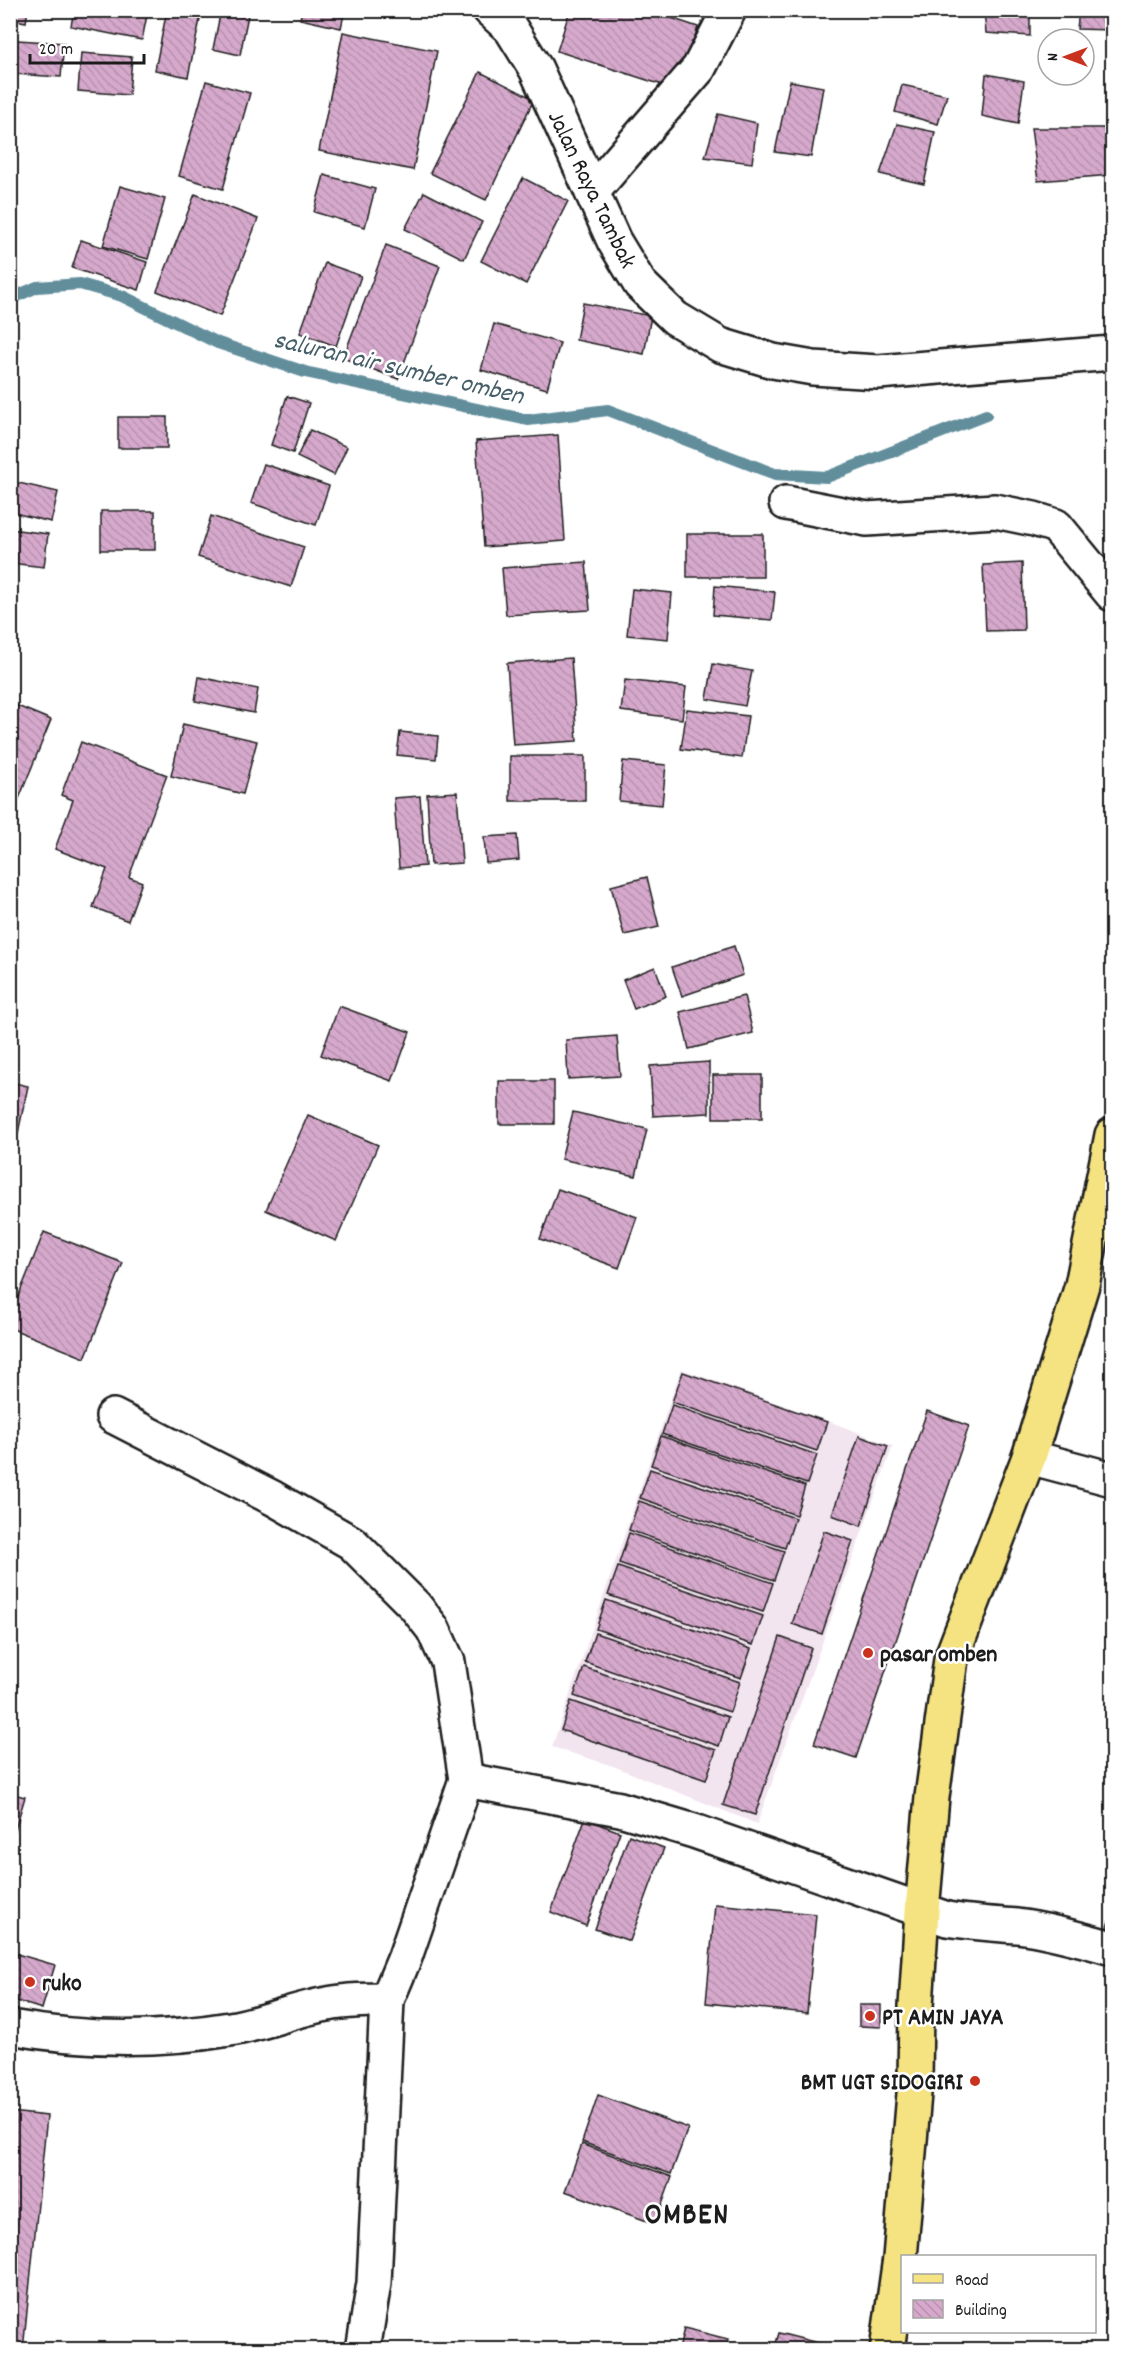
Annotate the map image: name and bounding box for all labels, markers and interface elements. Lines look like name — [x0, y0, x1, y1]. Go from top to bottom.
scale bar — [30, 27, 144, 65]
north arrow — [1036, 27, 1096, 87]
text: 20 m — [39, 38, 73, 63]
text: N — [1042, 53, 1065, 61]
street label: Jalan Raya Tambak — [537, 106, 643, 275]
water label: saluran air sumber omben — [270, 323, 528, 416]
place label: pasar omben — [880, 1639, 997, 1673]
marker: pasar omben — [861, 1646, 875, 1660]
place label: ruko — [42, 1968, 82, 2002]
marker: ruko — [23, 1975, 37, 1989]
place label: PT AMIN JAYA — [882, 2002, 1004, 2036]
marker: PT AMIN JAYA — [863, 2009, 877, 2023]
place label: BMT UGT SIDOGIRI — [801, 2067, 964, 2101]
marker: BMT UGT SIDOGIRI — [968, 2074, 982, 2088]
district label: OMBEN — [645, 2196, 729, 2239]
legend — [901, 2255, 1096, 2333]
text: Road — [955, 2269, 989, 2294]
text: Building — [955, 2299, 1007, 2324]

